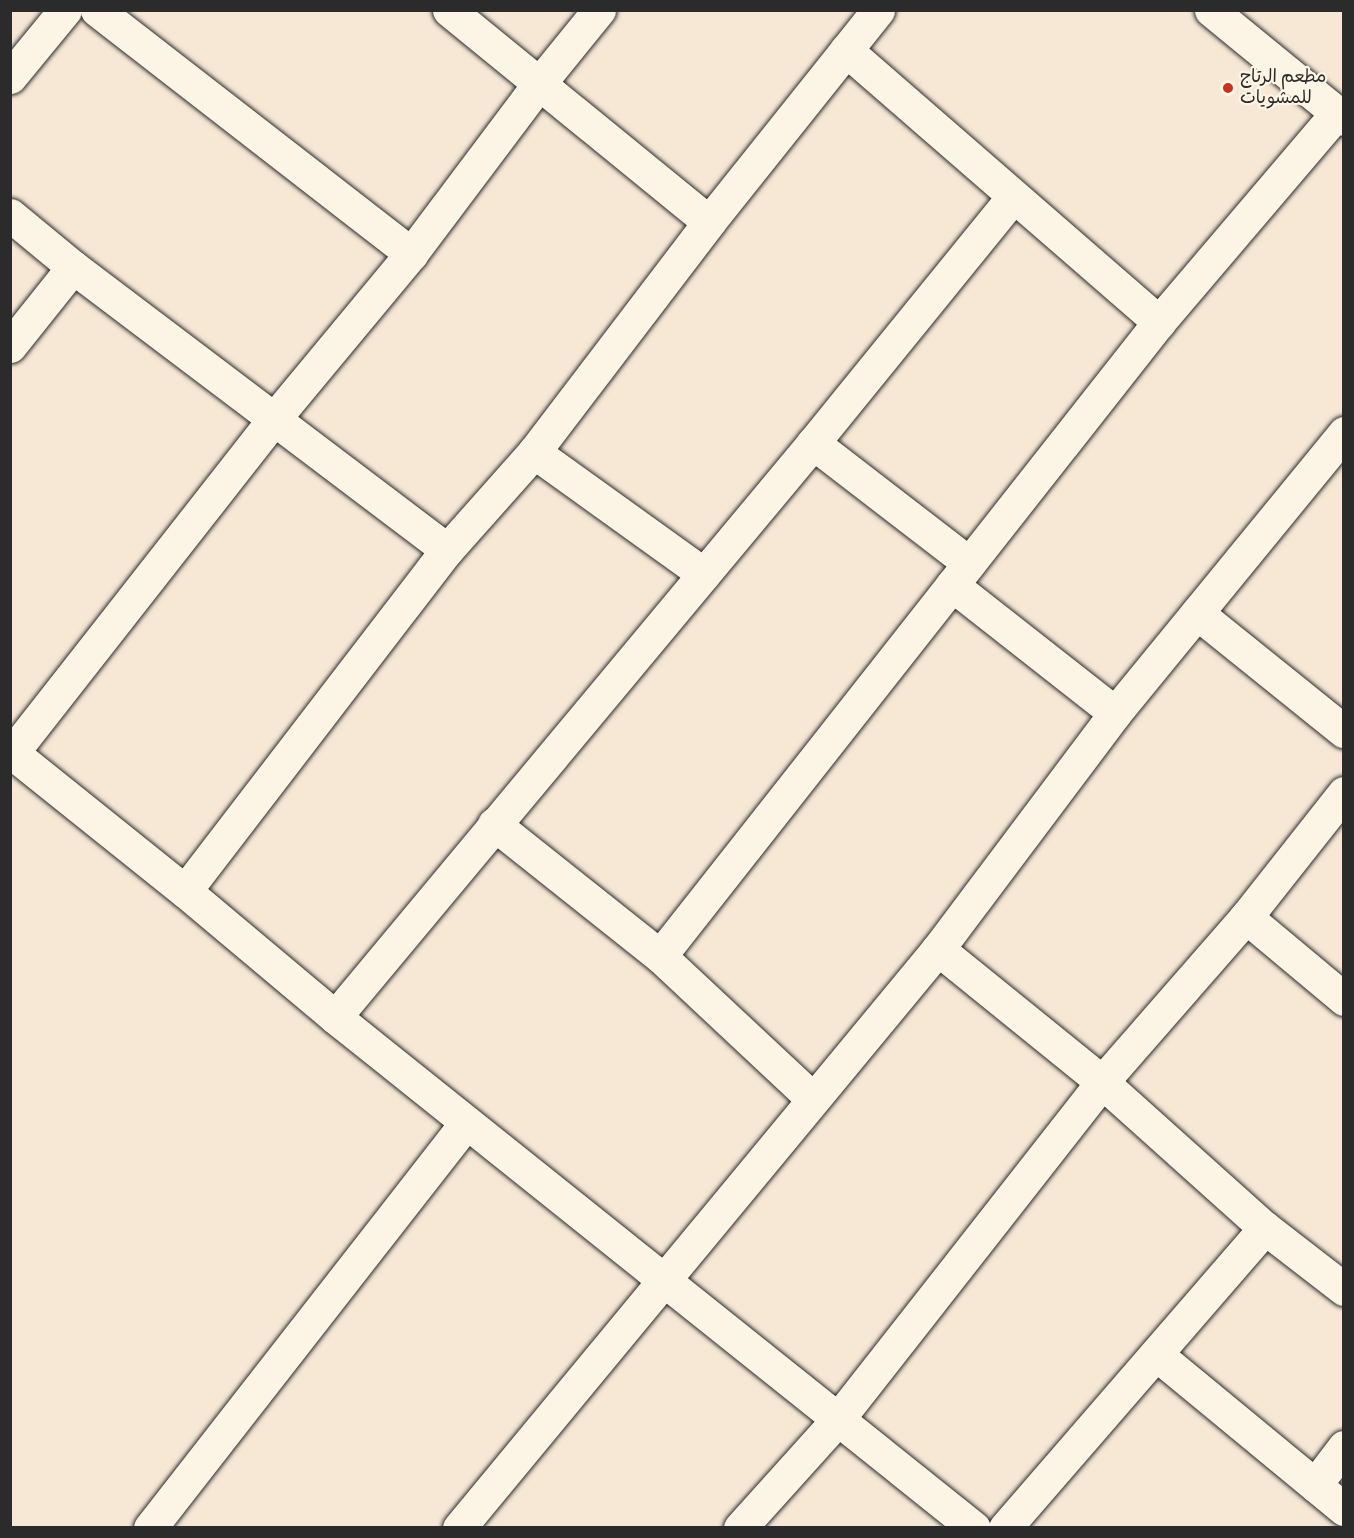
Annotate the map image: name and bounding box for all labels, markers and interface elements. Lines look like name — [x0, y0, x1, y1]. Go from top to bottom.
place label: مطعم الرتاج للمشويات — [1240, 67, 1326, 110]
marker: مطعم الرتاج للمشويات — [1221, 81, 1235, 95]

